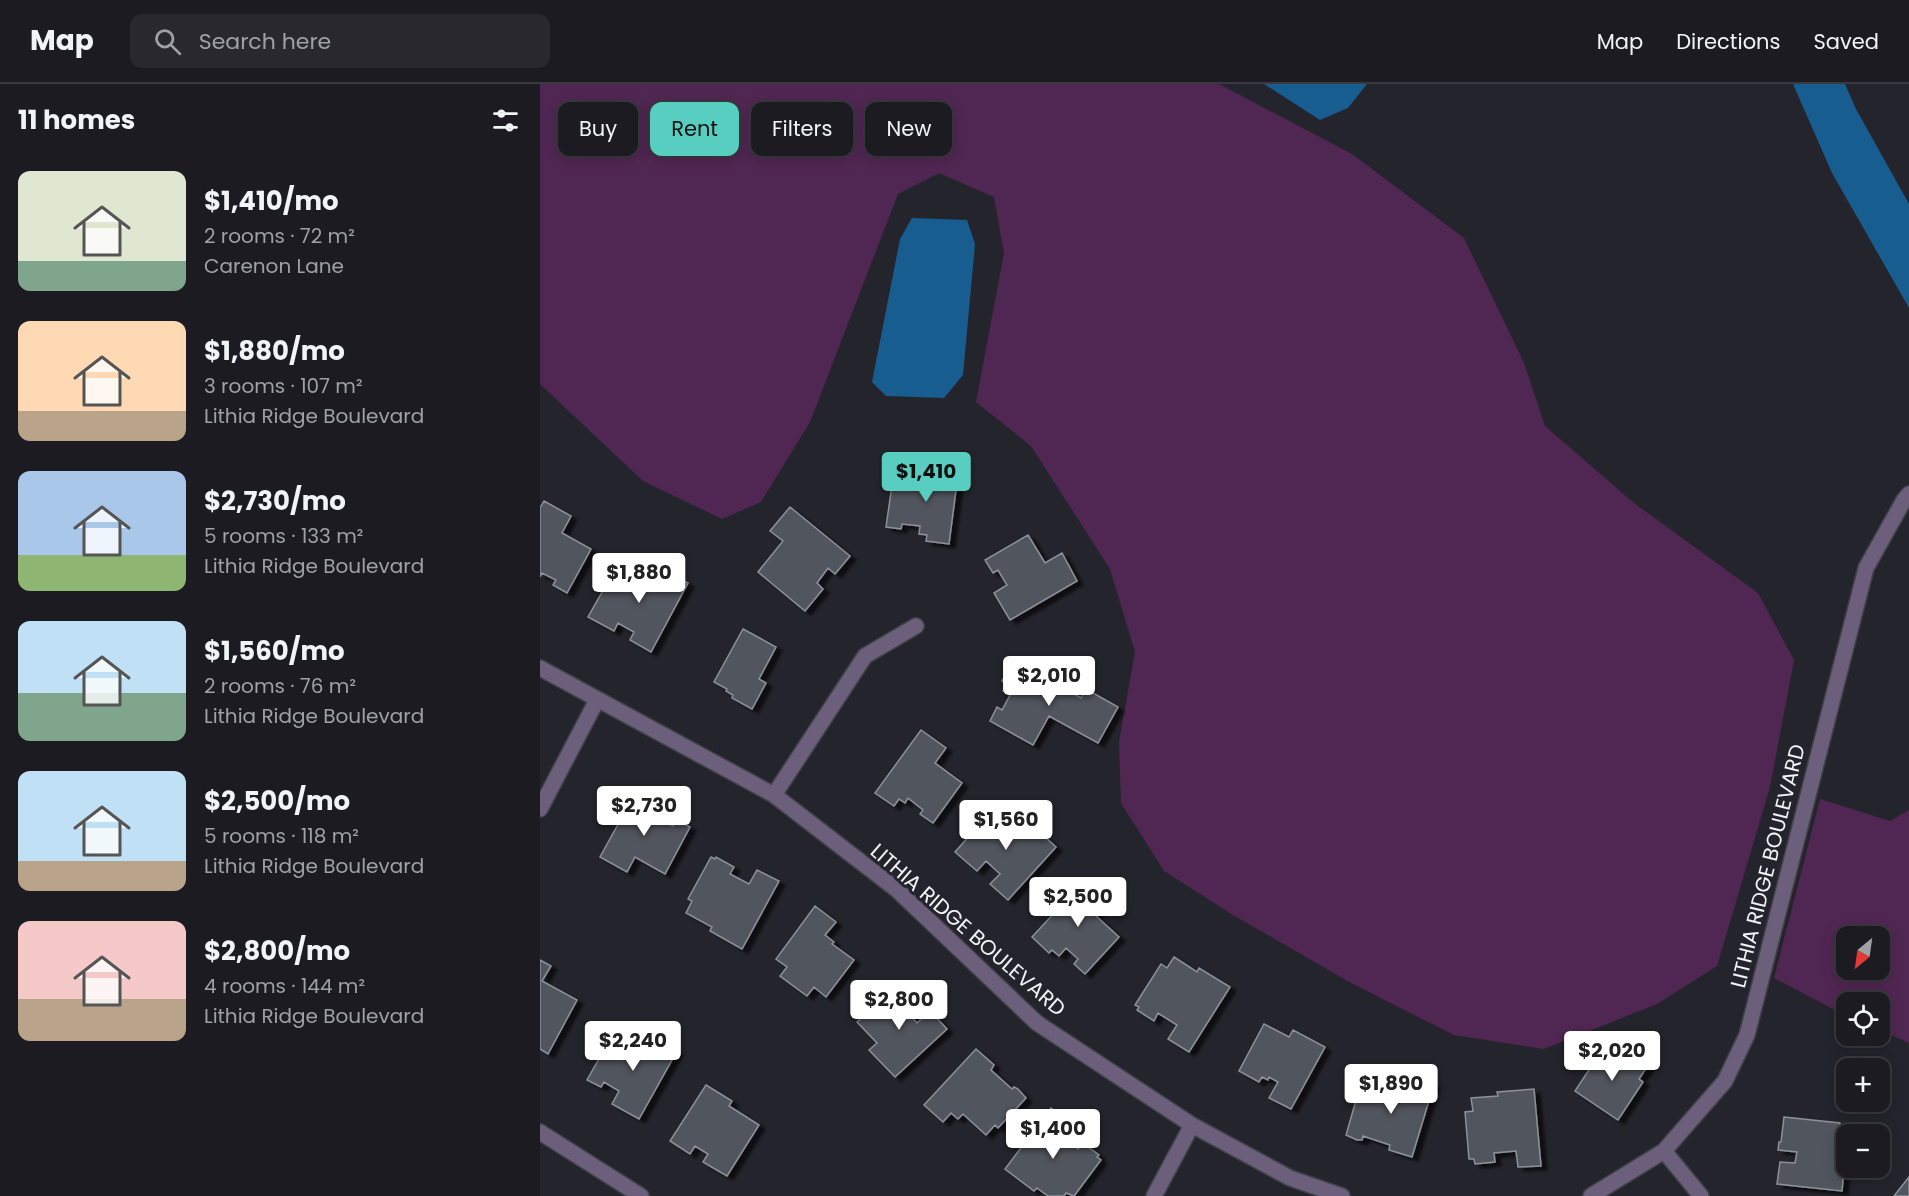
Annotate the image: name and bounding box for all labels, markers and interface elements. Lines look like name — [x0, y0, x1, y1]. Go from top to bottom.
search box — [130, 14, 550, 68]
text: Map — [30, 21, 94, 60]
icon: search — [151, 25, 184, 58]
text: Search here — [199, 26, 331, 57]
text: Map — [1597, 27, 1643, 56]
text: Directions — [1676, 27, 1780, 56]
text: Saved — [1813, 27, 1879, 56]
text: 11 homes — [18, 102, 135, 138]
chip: Buy — [558, 102, 638, 156]
chip: Rent — [650, 102, 739, 156]
chip: Filters — [751, 102, 853, 156]
chip: New — [865, 102, 952, 156]
icon: filters — [489, 104, 522, 137]
text: $1,410/mo — [204, 183, 339, 219]
icon: home — [66, 195, 138, 267]
text: 2 rooms · 72 m² — [204, 222, 355, 250]
text: Carenon Lane — [204, 252, 344, 280]
text: $1,880/mo — [204, 333, 345, 369]
icon: home — [66, 345, 138, 417]
text: 3 rooms · 107 m² — [204, 372, 363, 400]
text: Lithia Ridge Boulevard — [204, 402, 424, 430]
pin: $1,410 — [877, 452, 975, 503]
text: $1,410 — [896, 457, 956, 485]
text: $2,730/mo — [204, 483, 346, 519]
icon: home — [66, 495, 138, 567]
text: 5 rooms · 133 m² — [204, 522, 363, 550]
text: Lithia Ridge Boulevard — [204, 552, 424, 580]
pin: $1,880 — [590, 553, 688, 604]
text: $1,880 — [606, 558, 672, 586]
text: $1,560/mo — [204, 633, 345, 669]
icon: home — [66, 645, 138, 717]
pin: $2,010 — [1000, 656, 1098, 707]
text: $2,010 — [1017, 661, 1081, 689]
text: 2 rooms · 76 m² — [204, 672, 356, 700]
text: Lithia Ridge Boulevard — [204, 702, 424, 730]
street label: LITHIA RIDGE BOULEVARD — [1723, 741, 1812, 991]
text: $2,500/mo — [204, 783, 350, 819]
pin: $2,730 — [595, 786, 693, 837]
text: $2,730 — [611, 791, 677, 819]
icon: home — [66, 795, 138, 867]
pin: $1,560 — [957, 800, 1055, 851]
text: $1,560 — [973, 805, 1039, 833]
text: 5 rooms · 118 m² — [204, 822, 359, 850]
street label: LITHIA RIDGE BOULEVARD — [865, 837, 1072, 1023]
text: Lithia Ridge Boulevard — [204, 852, 424, 880]
pin: $2,500 — [1029, 877, 1127, 928]
text: $2,500 — [1043, 882, 1113, 910]
north arrow — [1836, 926, 1890, 980]
map controls — [1836, 926, 1890, 1178]
text: $2,800/mo — [204, 933, 350, 969]
icon: home — [66, 945, 138, 1017]
text: 4 rooms · 144 m² — [204, 972, 365, 1000]
pin: $2,800 — [850, 980, 948, 1031]
text: $2,800 — [864, 985, 934, 1013]
button: locate — [1836, 992, 1890, 1046]
text: Lithia Ridge Boulevard — [204, 1002, 424, 1030]
pin: $2,240 — [584, 1021, 682, 1072]
text: $2,240 — [599, 1026, 667, 1054]
pin: $2,020 — [1563, 1031, 1661, 1082]
text: $2,020 — [1578, 1036, 1646, 1064]
button: + — [1836, 1058, 1890, 1112]
pin: $1,890 — [1342, 1064, 1440, 1115]
text: $1,890 — [1359, 1069, 1423, 1097]
pin: $1,400 — [1004, 1109, 1102, 1160]
text: $1,400 — [1020, 1114, 1086, 1142]
button: − — [1836, 1124, 1890, 1178]

